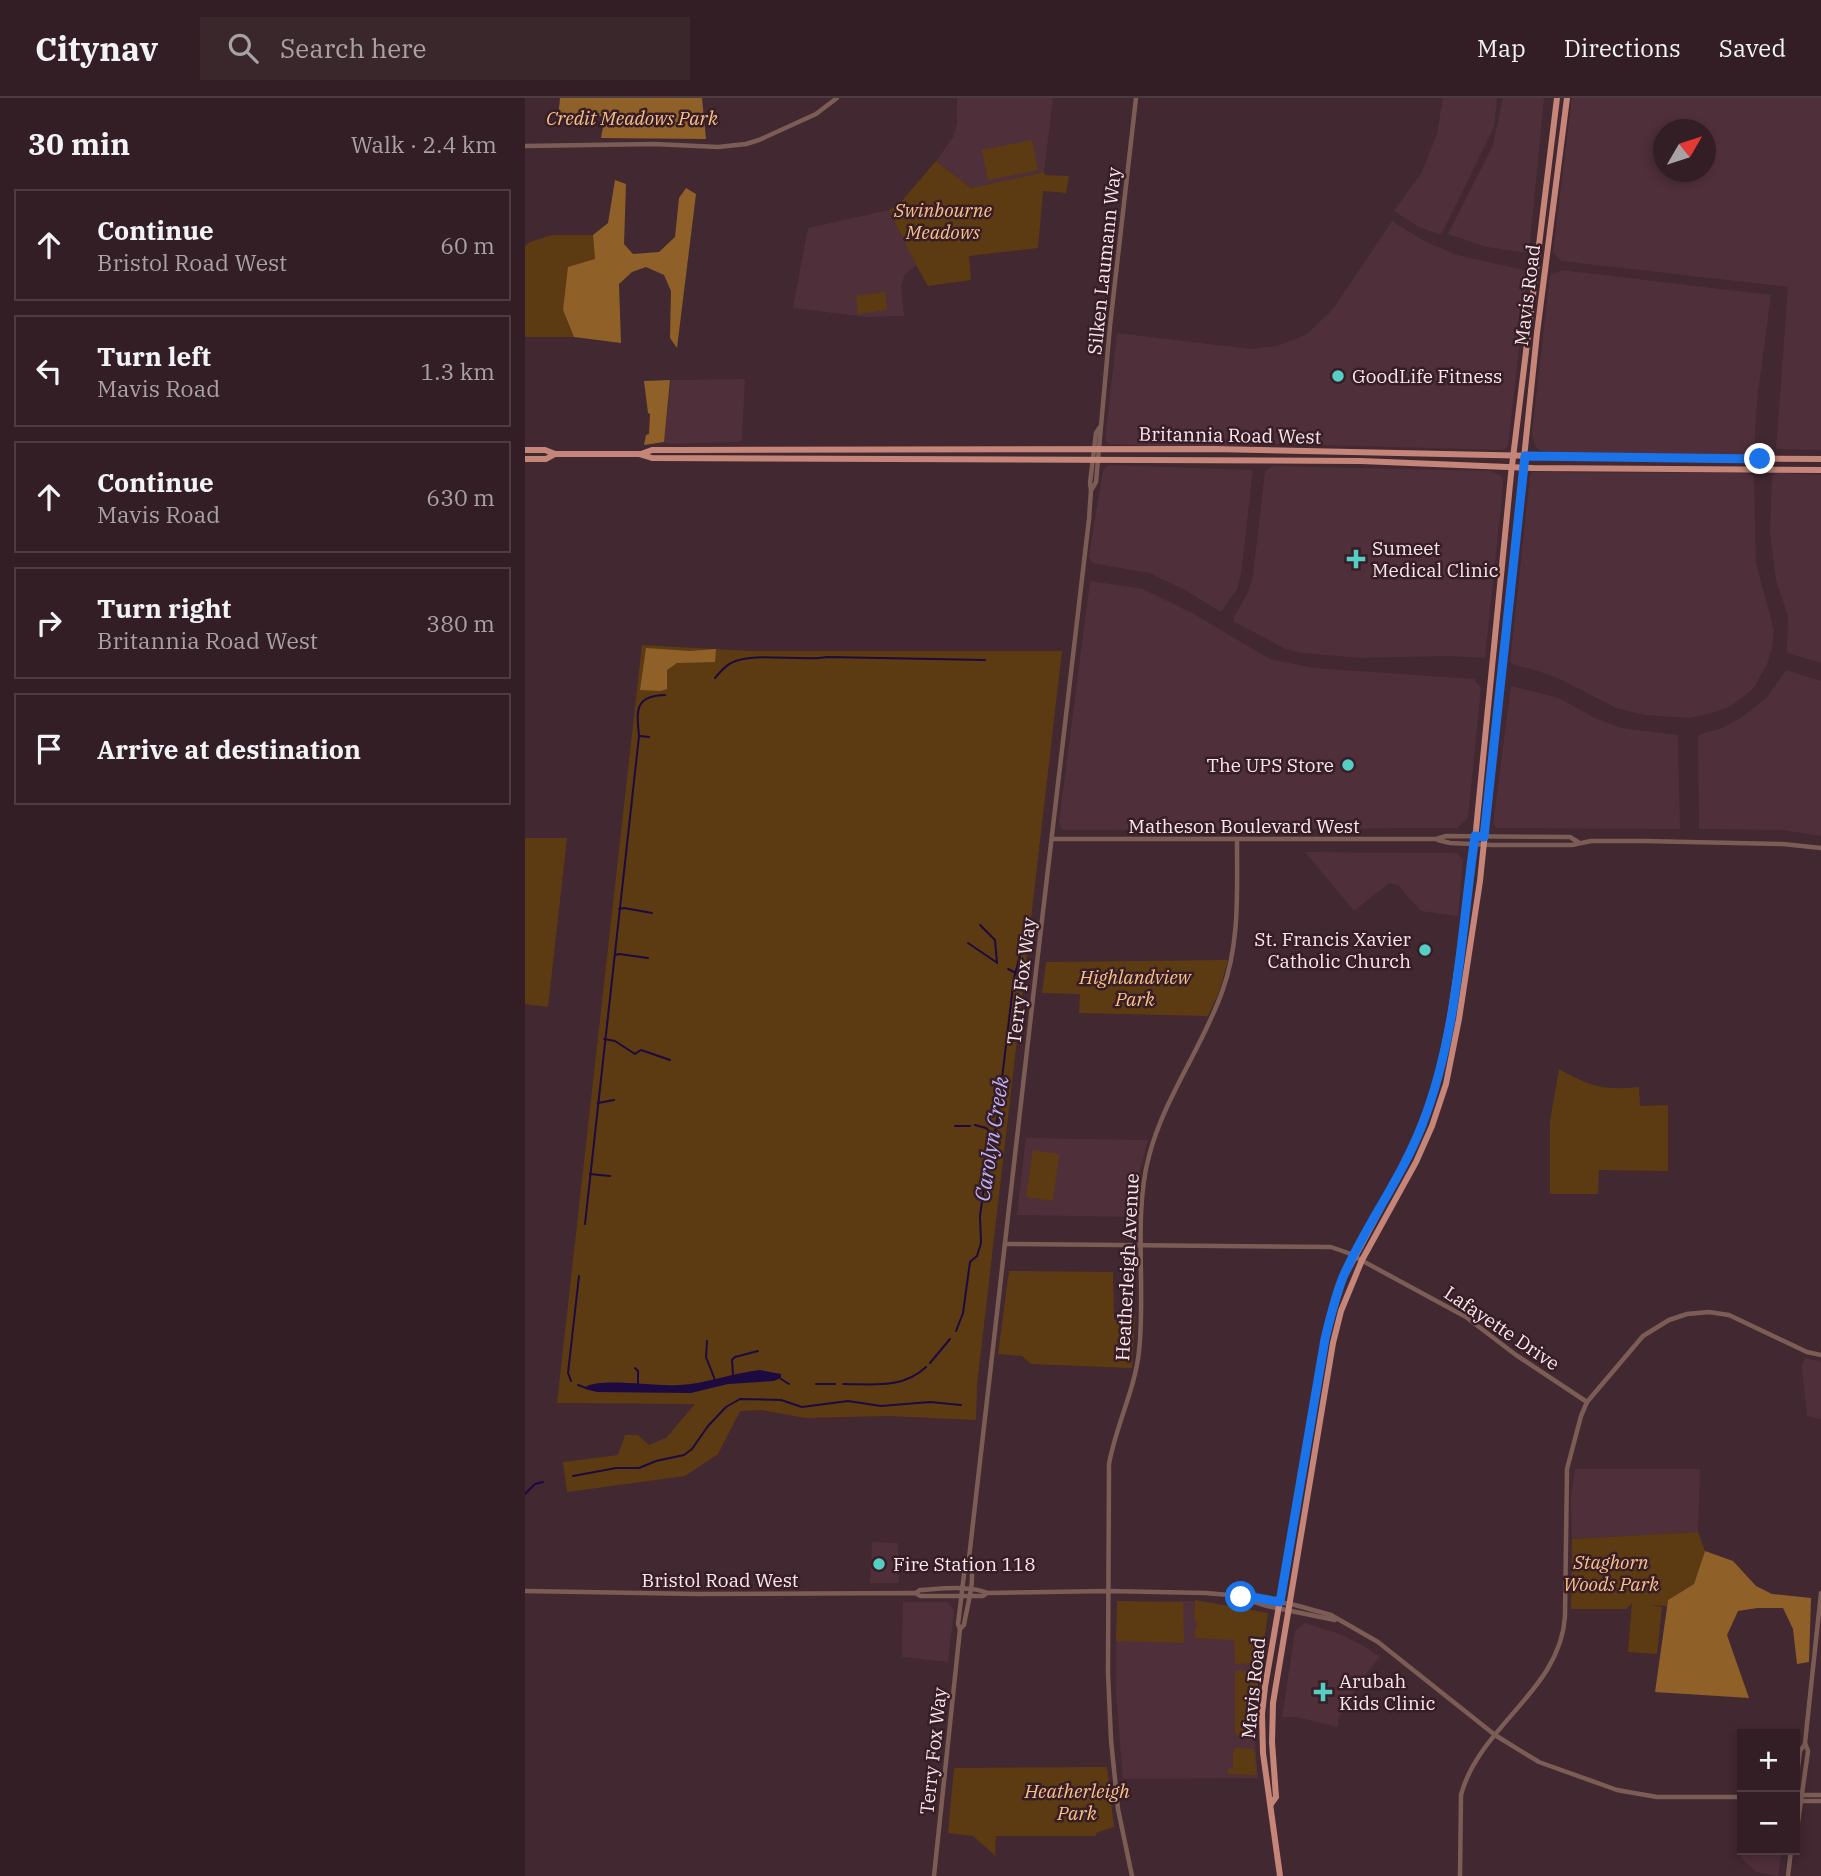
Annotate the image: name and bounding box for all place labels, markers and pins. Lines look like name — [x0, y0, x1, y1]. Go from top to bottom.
place label: GoodLife Fitness — [1352, 364, 1502, 388]
marker: GoodLife Fitness — [1330, 368, 1346, 384]
place label: Sumeet Medical Clinic — [1372, 536, 1499, 582]
marker: Sumeet Medical Clinic — [1346, 549, 1366, 569]
place label: The UPS Store — [1207, 753, 1334, 777]
marker: The UPS Store — [1340, 757, 1356, 773]
place label: St. Francis Xavier Catholic Church — [1254, 927, 1412, 973]
marker: St. Francis Xavier Catholic Church — [1417, 942, 1433, 958]
place label: Fire Station 118 — [893, 1552, 1036, 1576]
marker: Fire Station 118 — [871, 1556, 887, 1572]
place label: Arubah Kids Clinic — [1339, 1669, 1436, 1715]
marker: Arubah Kids Clinic — [1313, 1682, 1333, 1702]

